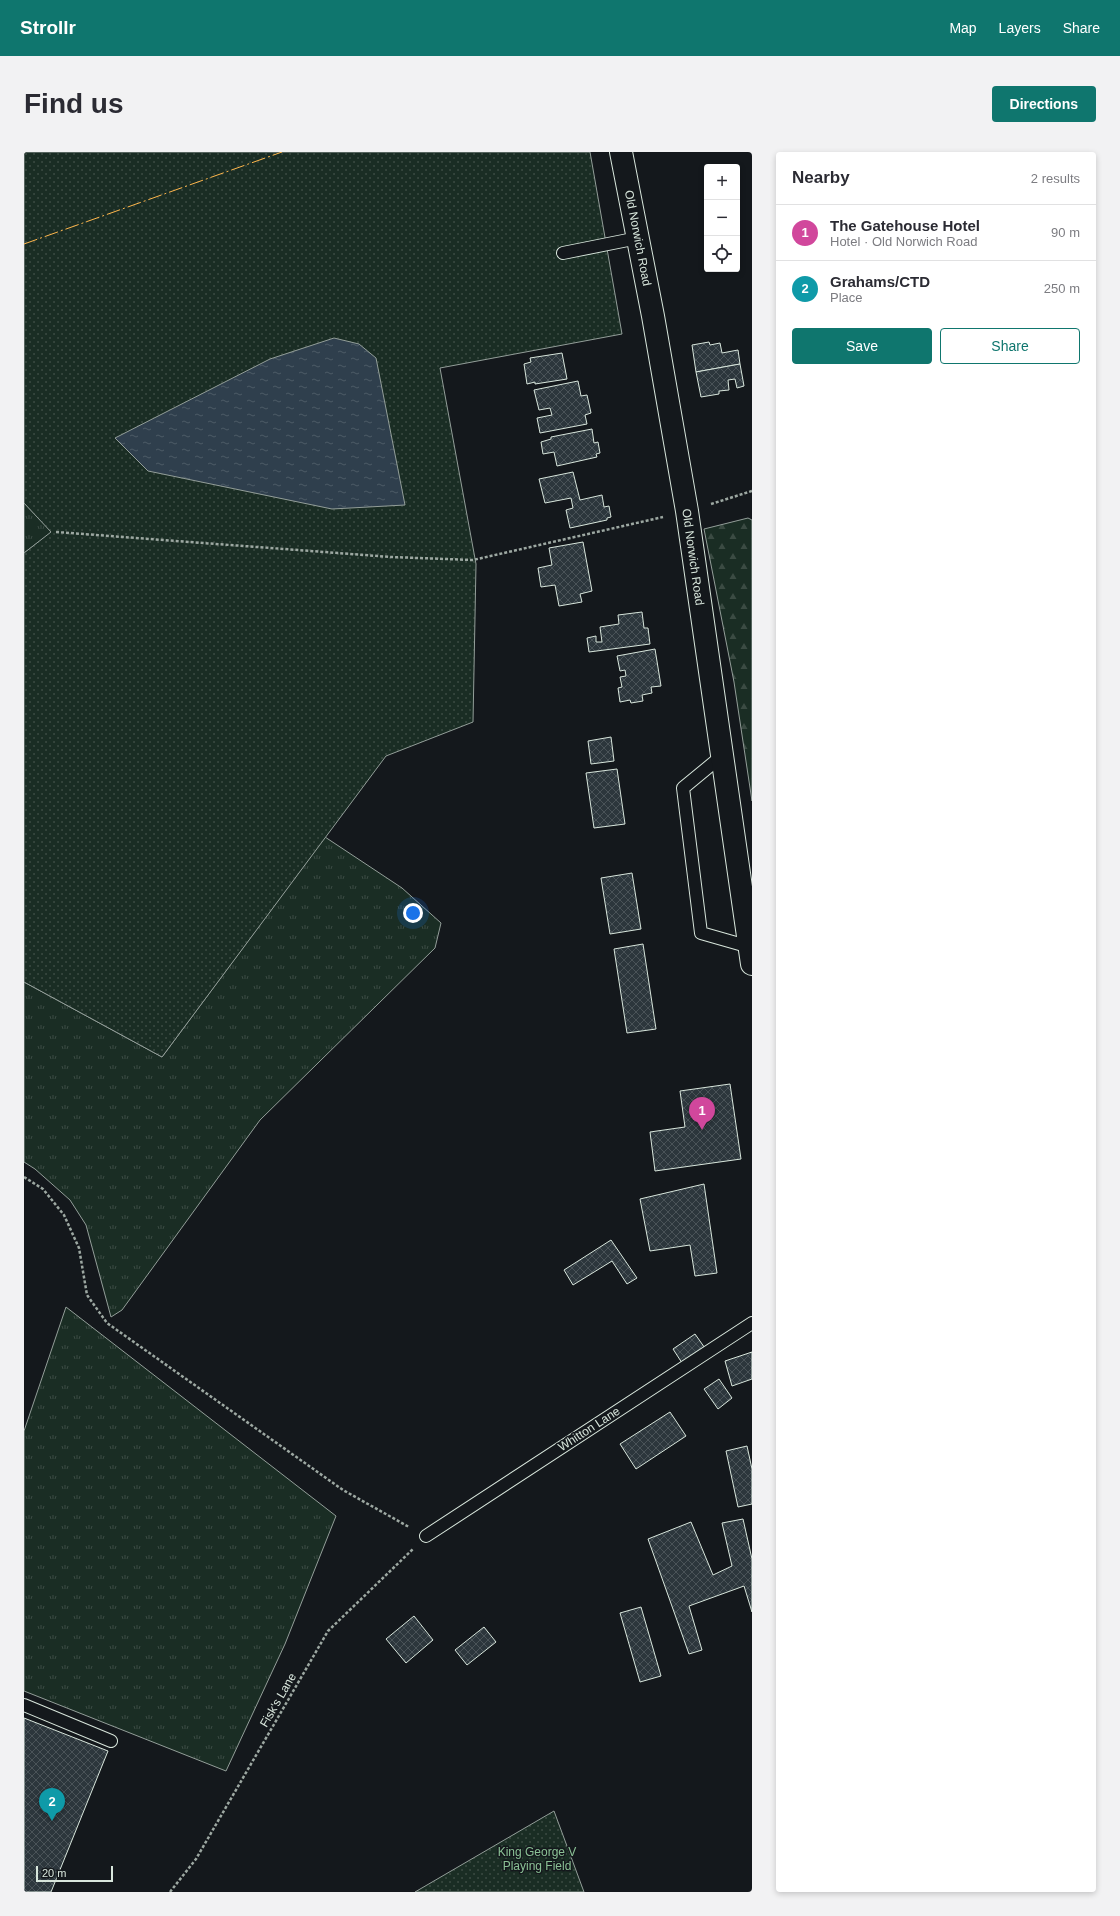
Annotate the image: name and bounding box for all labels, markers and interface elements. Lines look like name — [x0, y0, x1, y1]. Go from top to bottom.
text: Strollr — [20, 17, 76, 38]
text: Map — [949, 20, 977, 36]
text: Layers — [999, 20, 1041, 36]
text: Share — [1063, 20, 1100, 36]
button: Directions — [992, 86, 1096, 122]
text: Find us — [24, 88, 124, 119]
map controls — [704, 164, 740, 272]
button: + — [704, 164, 740, 200]
text: Nearby — [792, 168, 850, 187]
text: 2 results — [1031, 171, 1080, 186]
street label: Old Norwich Road — [622, 189, 654, 287]
button: − — [704, 200, 740, 236]
text: The Gatehouse Hotel — [830, 217, 980, 234]
text: 1 — [801, 225, 809, 240]
text: 90 m — [1051, 225, 1080, 240]
text: Hotel · Old Norwich Road — [830, 234, 977, 249]
button: locate — [704, 236, 740, 272]
text: Grahams/CTD — [830, 273, 930, 290]
text: 2 — [801, 281, 809, 296]
text: 250 m — [1044, 281, 1080, 296]
text: Place — [830, 290, 863, 305]
button: Save — [792, 328, 932, 364]
button: Share — [940, 328, 1080, 364]
street label: Old Norwich Road — [679, 508, 707, 606]
your location — [403, 903, 423, 923]
pin: 1 — [689, 1097, 715, 1130]
street label: Whitton Lane — [556, 1404, 623, 1454]
street label: Fisk's Lane — [257, 1670, 299, 1730]
pin: 2 — [39, 1788, 65, 1821]
park label: King George V Playing Field — [498, 1845, 576, 1873]
scale bar — [36, 1864, 113, 1883]
text: 20 m — [42, 1867, 66, 1879]

